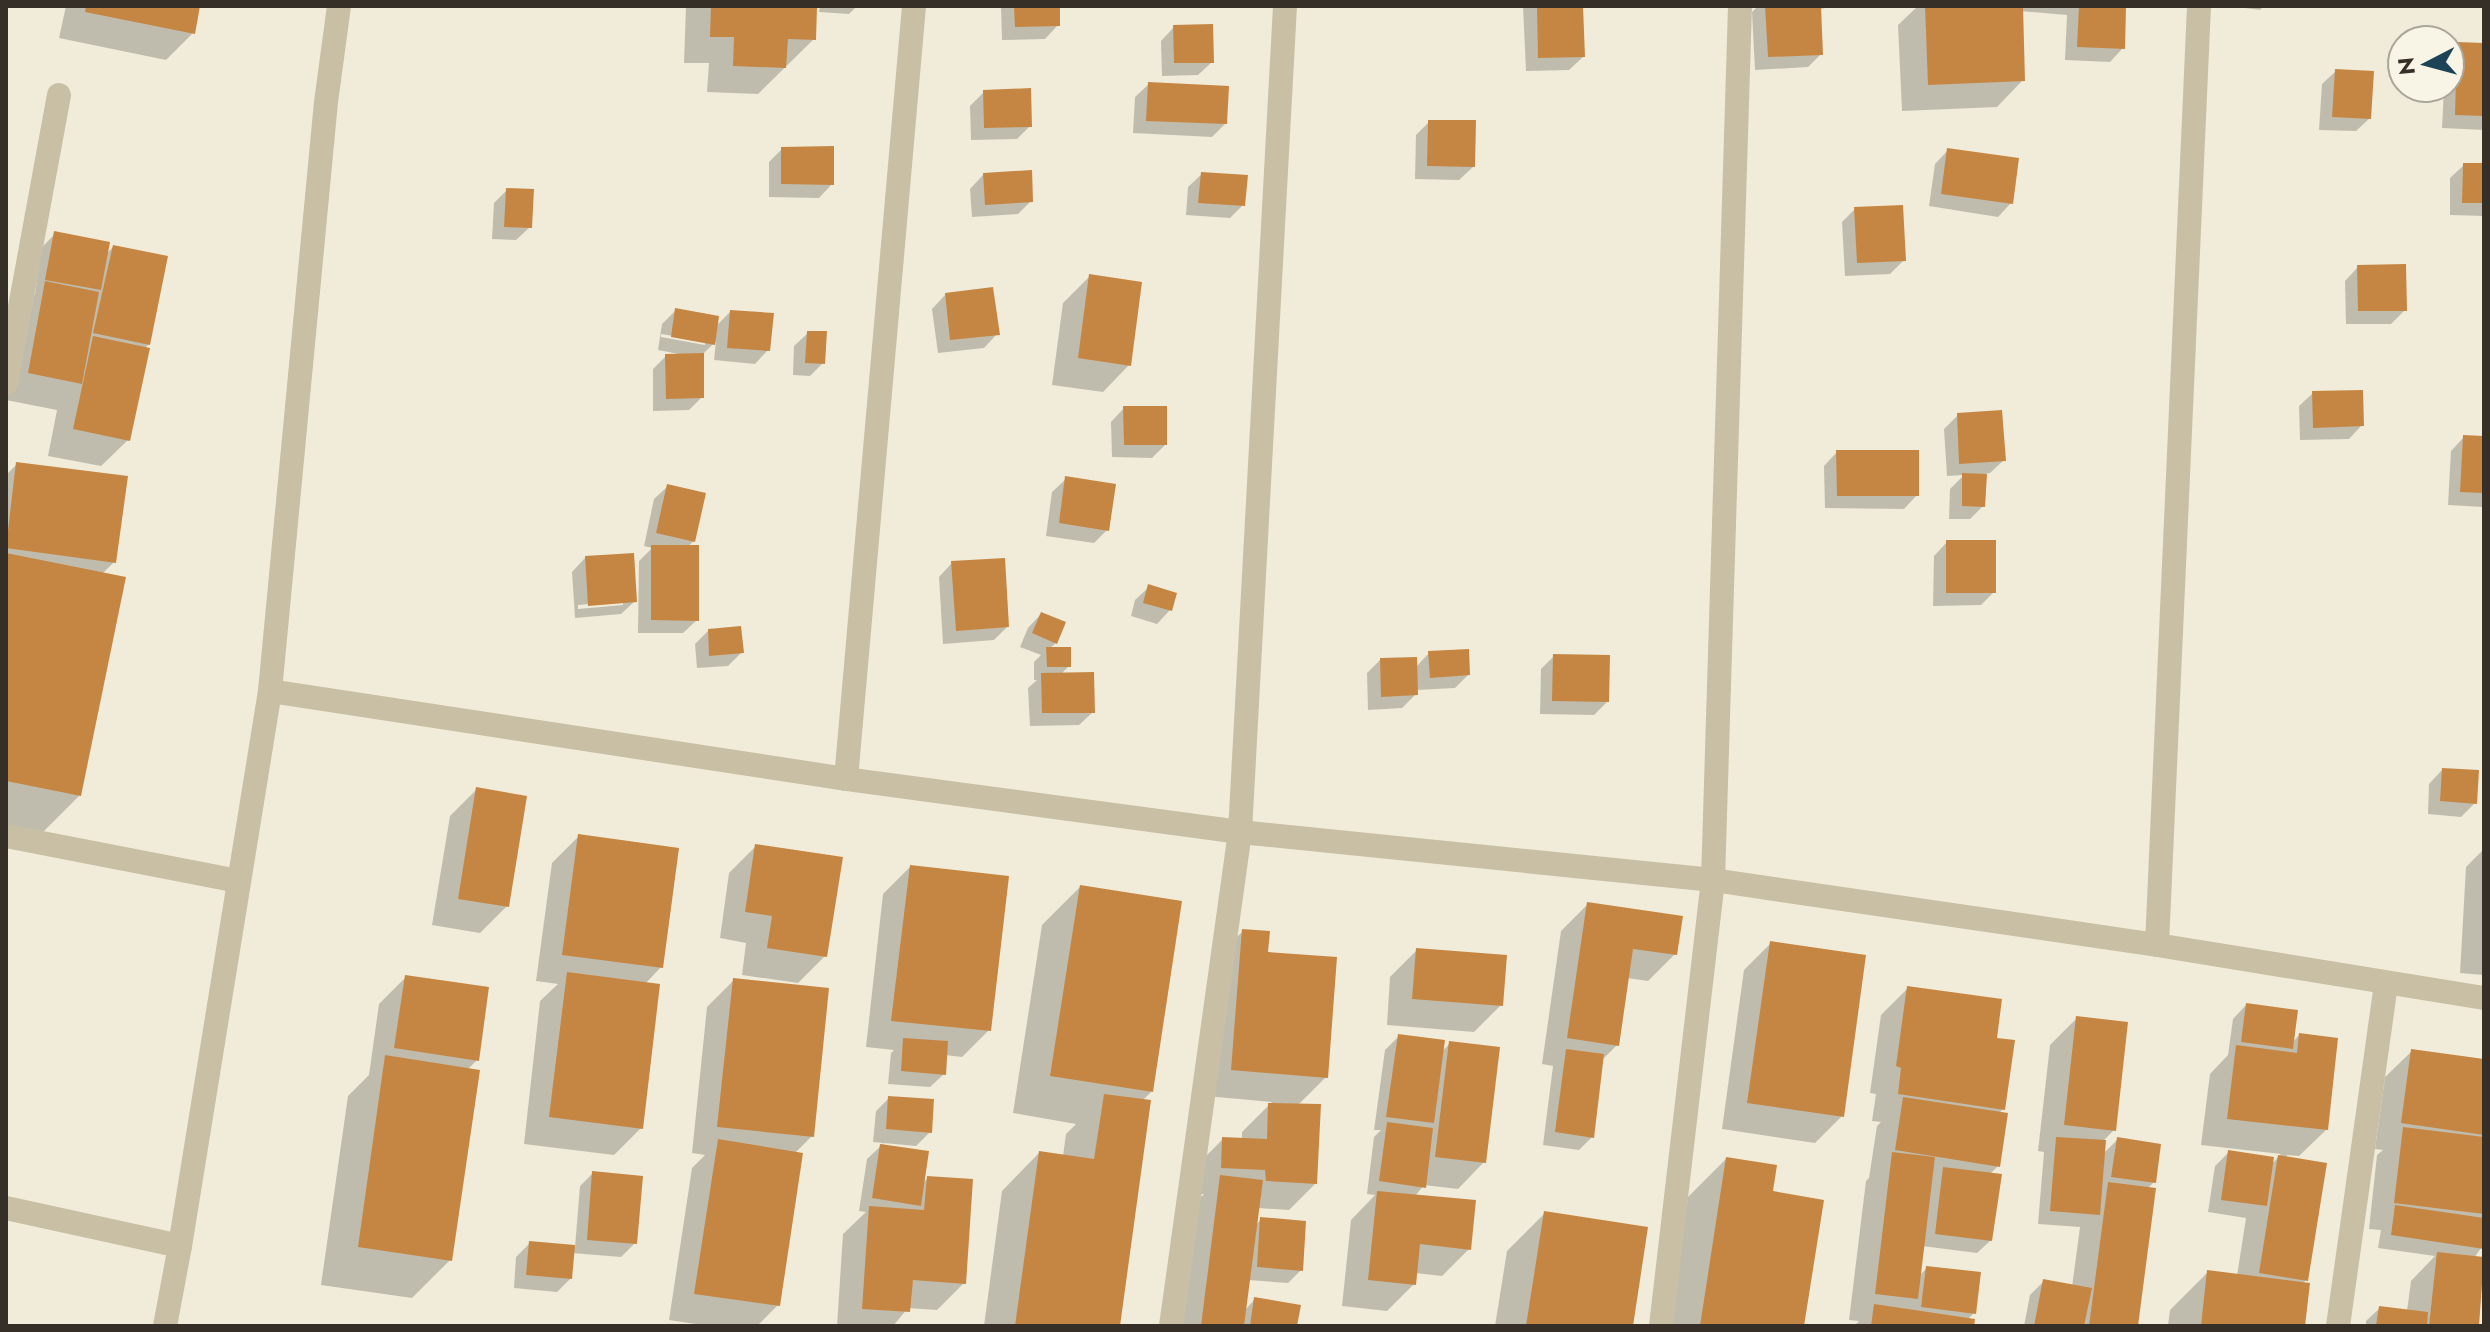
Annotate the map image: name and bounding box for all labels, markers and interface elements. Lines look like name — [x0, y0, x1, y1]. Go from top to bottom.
north arrow — [2386, 24, 2466, 104]
text: N — [2389, 56, 2423, 76]

